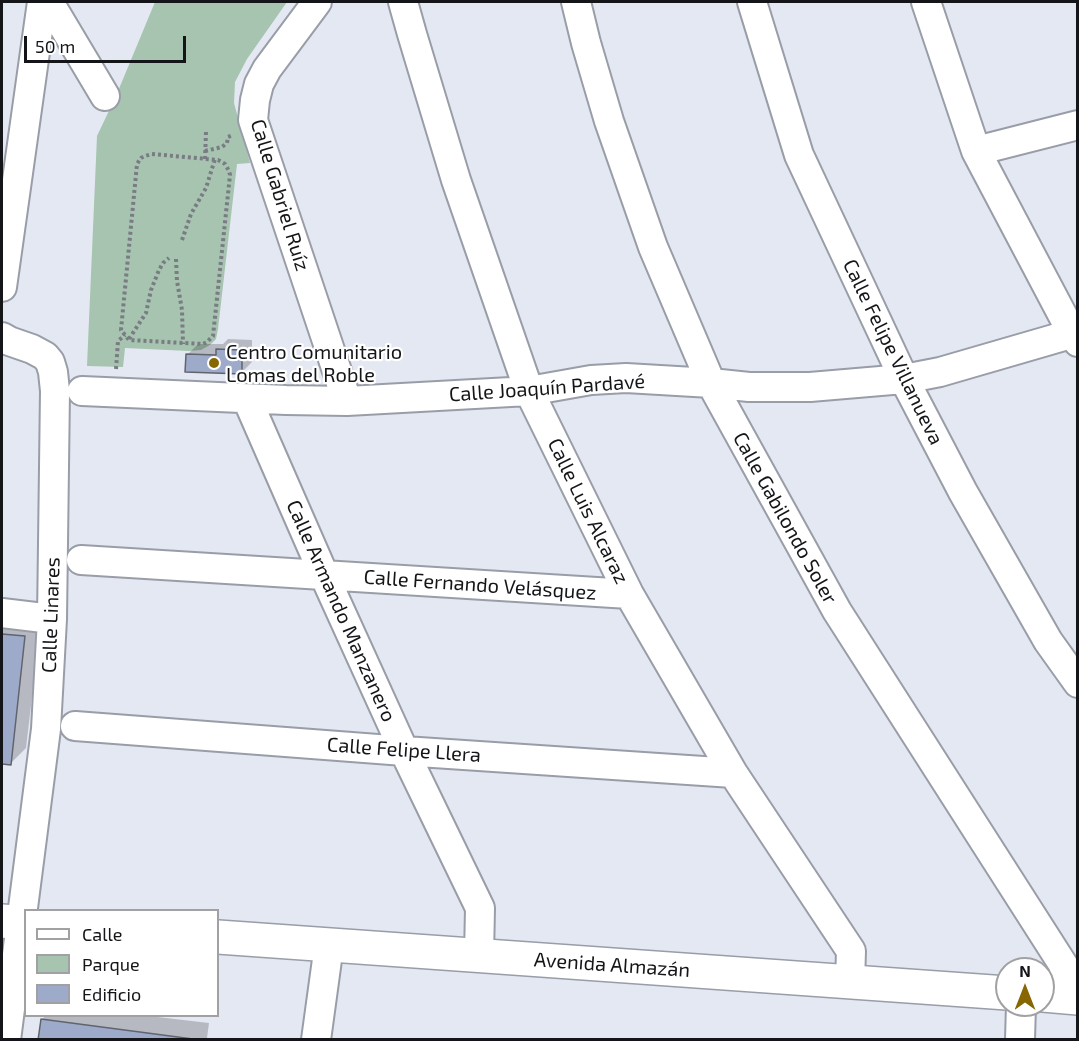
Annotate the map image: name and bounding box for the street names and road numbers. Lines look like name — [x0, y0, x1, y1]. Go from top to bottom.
street label: Calle Gabriel Ruíz — [246, 116, 314, 274]
street label: Calle Felipe Villanueva — [838, 255, 948, 449]
street label: Calle Joaquín Pardavé — [448, 369, 646, 407]
street label: Calle Gabilondo Soler — [728, 428, 842, 608]
street label: Calle Luis Alcaraz — [542, 434, 634, 588]
street label: Calle Armando Manzanero — [281, 496, 401, 726]
street label: Calle Linares — [37, 557, 65, 673]
street label: Calle Fernando Velásquez — [363, 565, 597, 605]
street label: Calle Felipe Llera — [326, 733, 482, 767]
street label: Avenida Almazán — [533, 948, 691, 982]

